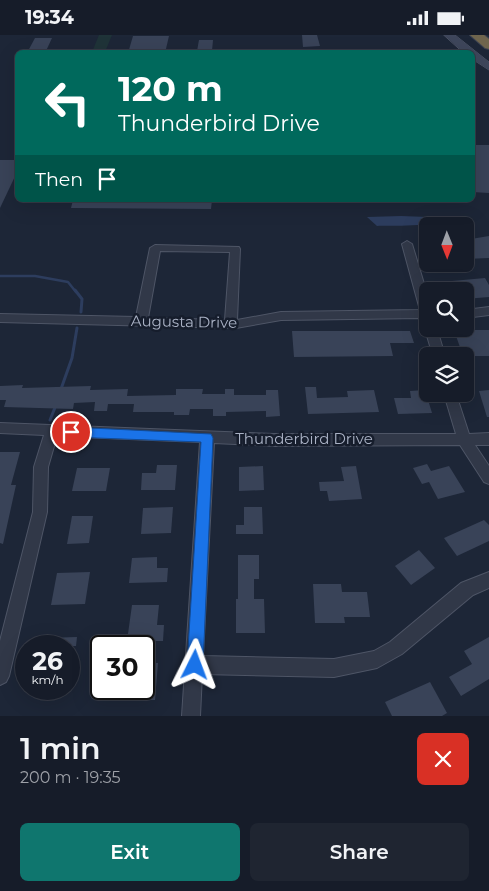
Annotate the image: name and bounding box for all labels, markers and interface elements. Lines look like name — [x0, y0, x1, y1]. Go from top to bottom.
text: 19:34 — [25, 6, 74, 29]
text: 120 m — [118, 67, 223, 110]
icon: left — [35, 70, 100, 135]
text: Thunderbird Drive — [118, 110, 320, 137]
icon: arrive — [93, 165, 121, 193]
text: Then — [35, 168, 83, 191]
north arrow — [419, 217, 474, 273]
map controls — [419, 217, 474, 402]
button: search — [419, 282, 474, 337]
street label: Augusta Drive — [131, 311, 237, 332]
button: layers — [419, 347, 474, 402]
pin — [50, 411, 92, 453]
icon: arrive — [57, 418, 85, 446]
street label: Thunderbird Drive — [235, 429, 373, 448]
speed limit sign: 30 — [90, 635, 155, 700]
position arrow — [168, 638, 220, 690]
text: 26 — [32, 646, 63, 676]
text: km/h — [31, 672, 64, 687]
text: 1 min — [20, 730, 101, 767]
button: close — [417, 733, 469, 785]
text: 200 m · 19:35 — [20, 768, 121, 787]
button: Exit — [20, 823, 240, 881]
button: Share — [250, 823, 469, 881]

